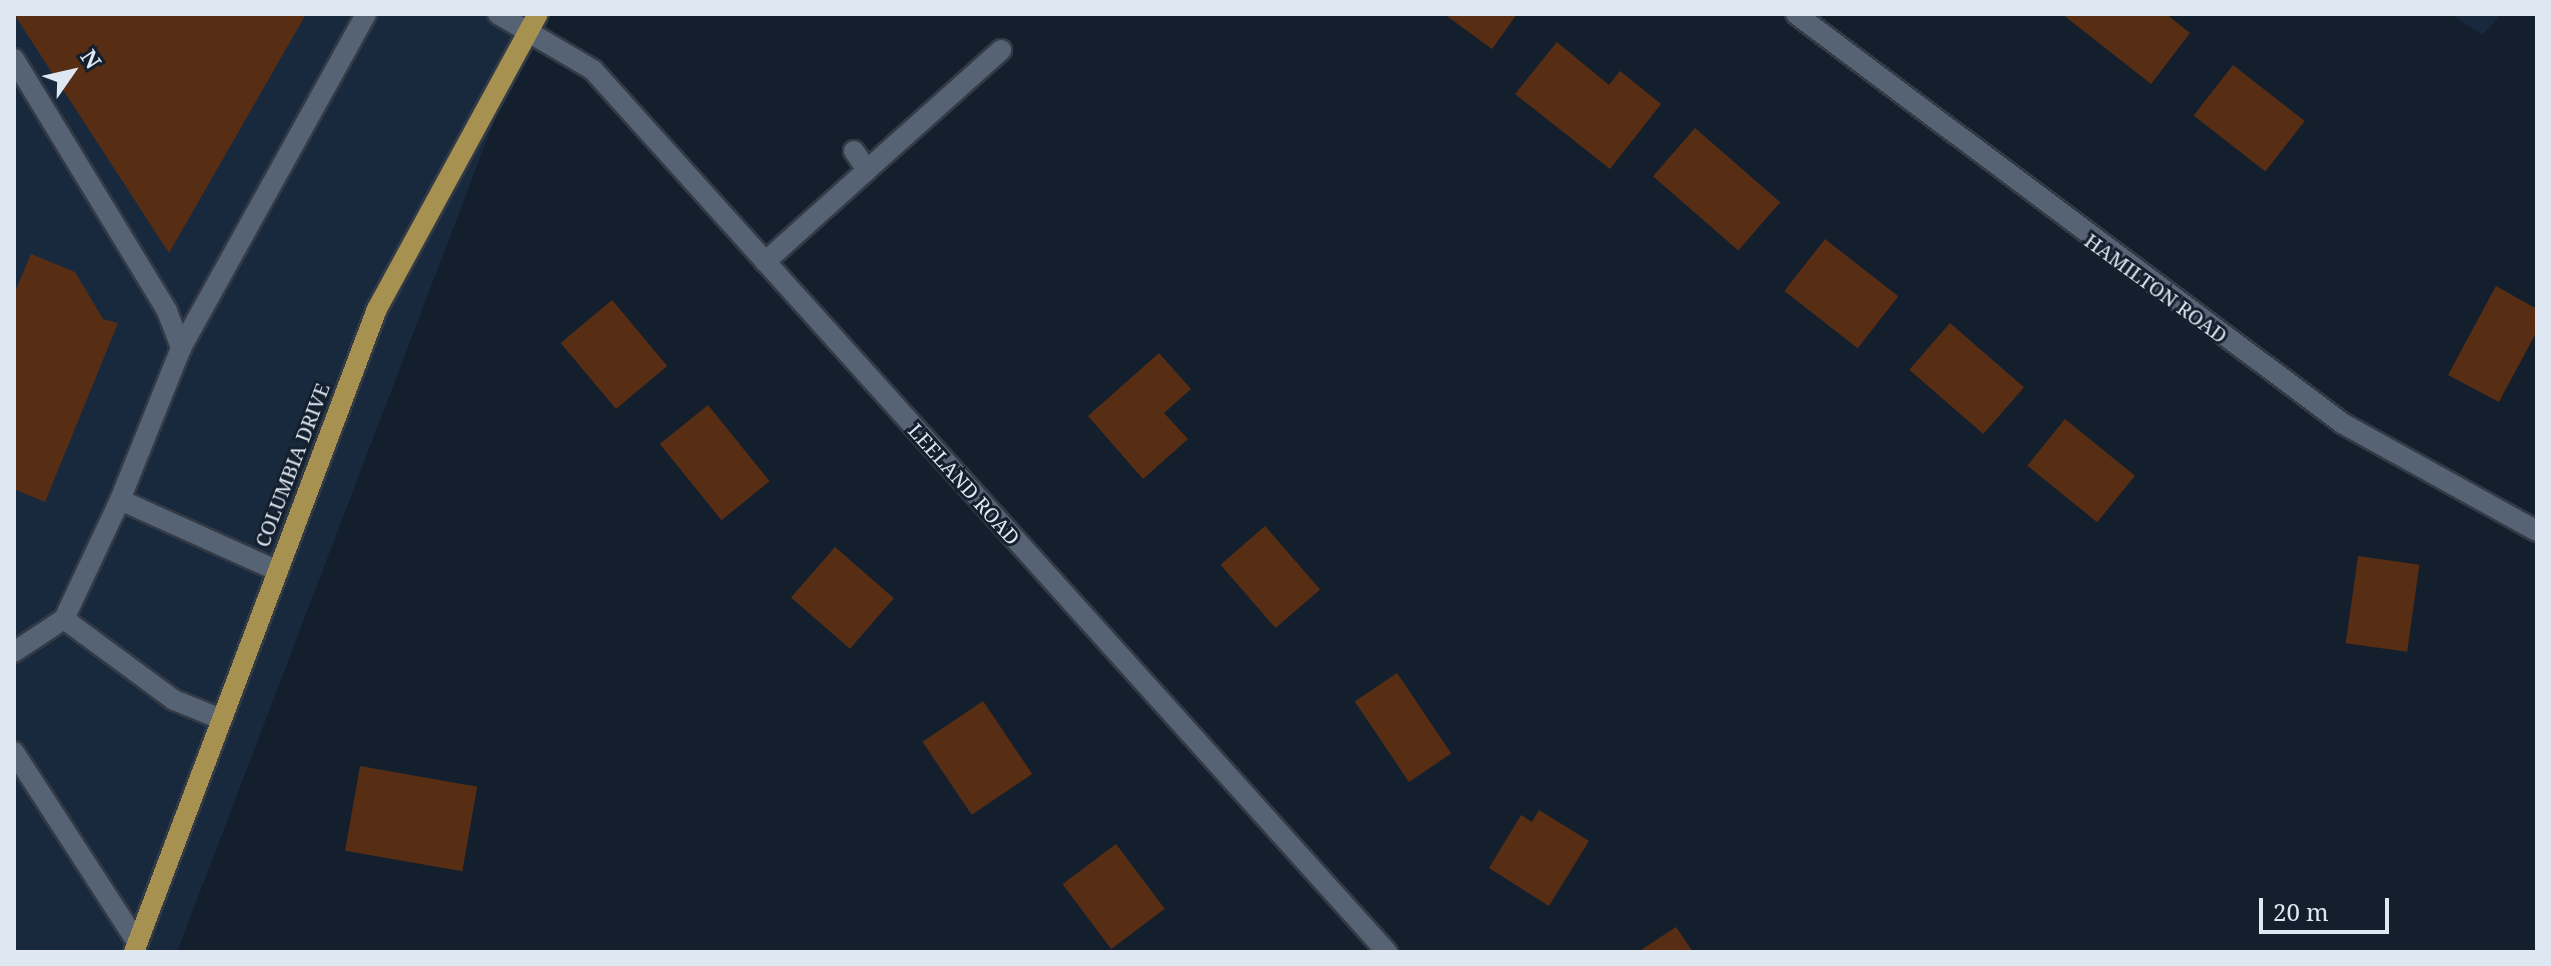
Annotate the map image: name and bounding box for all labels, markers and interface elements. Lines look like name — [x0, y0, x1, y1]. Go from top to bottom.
north arrow — [32, 32, 112, 112]
text: N — [75, 43, 109, 74]
street label: HAMILTON ROAD — [2080, 228, 2232, 348]
street label: COLUMBIA DRIVE — [250, 380, 334, 550]
street label: LEELAND ROAD — [903, 418, 1025, 550]
scale bar — [2263, 882, 2393, 932]
text: 20 m — [2273, 895, 2329, 928]

